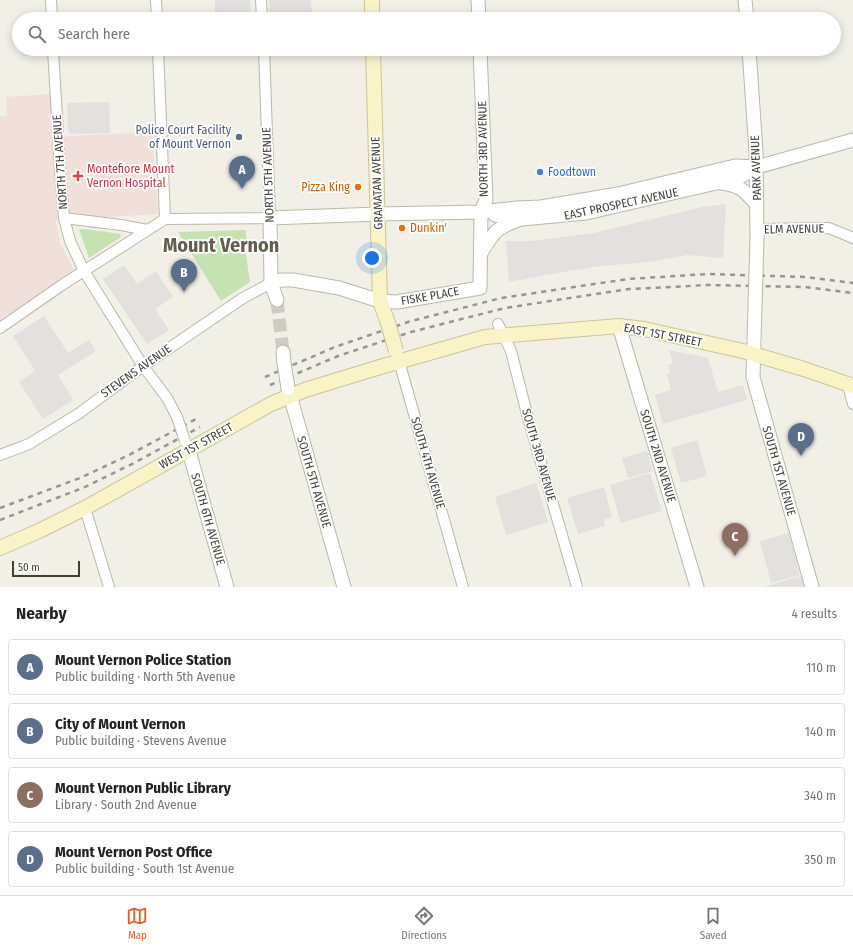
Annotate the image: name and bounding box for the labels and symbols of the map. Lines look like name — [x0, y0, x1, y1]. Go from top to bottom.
street label: NORTH 3RD AVENUE — [475, 100, 491, 197]
street label: NORTH 7TH AVENUE — [50, 114, 70, 210]
place label: Police Court Facility of Mount Vernon — [136, 123, 232, 151]
street label: NORTH 5TH AVENUE — [259, 127, 277, 223]
marker: Police Court Facility of Mount Vernon — [234, 132, 244, 142]
street label: PARK AVENUE — [748, 135, 764, 201]
street label: GRAMATAN AVENUE — [368, 136, 386, 230]
pin: A — [229, 156, 255, 189]
place label: Montefiore Mount Vernon Hospital — [87, 162, 174, 190]
place label: Foodtown — [548, 165, 596, 179]
marker: Foodtown — [535, 167, 545, 177]
marker: Montefiore Mount Vernon Hospital — [72, 170, 84, 182]
place label: Pizza King — [301, 180, 350, 194]
marker: Pizza King — [353, 182, 363, 192]
street label: EAST PROSPECT AVENUE — [563, 185, 680, 223]
place label: Dunkin' — [410, 221, 447, 235]
street label: ELM AVENUE — [764, 221, 824, 237]
marker: Dunkin' — [397, 223, 407, 233]
district label: Mount Vernon — [163, 233, 279, 257]
your location — [362, 248, 382, 268]
pin: B — [171, 259, 197, 292]
street label: FISKE PLACE — [400, 284, 460, 308]
street label: EAST 1ST STREET — [623, 321, 704, 350]
street label: STEVENS AVENUE — [98, 341, 174, 400]
street label: SOUTH 3RD AVENUE — [519, 407, 559, 503]
street label: SOUTH 2ND AVENUE — [637, 408, 679, 504]
street label: SOUTH 4TH AVENUE — [408, 415, 448, 511]
street label: WEST 1ST STREET — [157, 420, 236, 472]
pin: D — [788, 423, 814, 456]
street label: SOUTH 1ST AVENUE — [759, 424, 799, 518]
street label: SOUTH 5TH AVENUE — [294, 435, 334, 530]
street label: SOUTH 6TH AVENUE — [188, 471, 228, 567]
pin: C — [722, 523, 748, 556]
scale bar — [12, 559, 80, 578]

